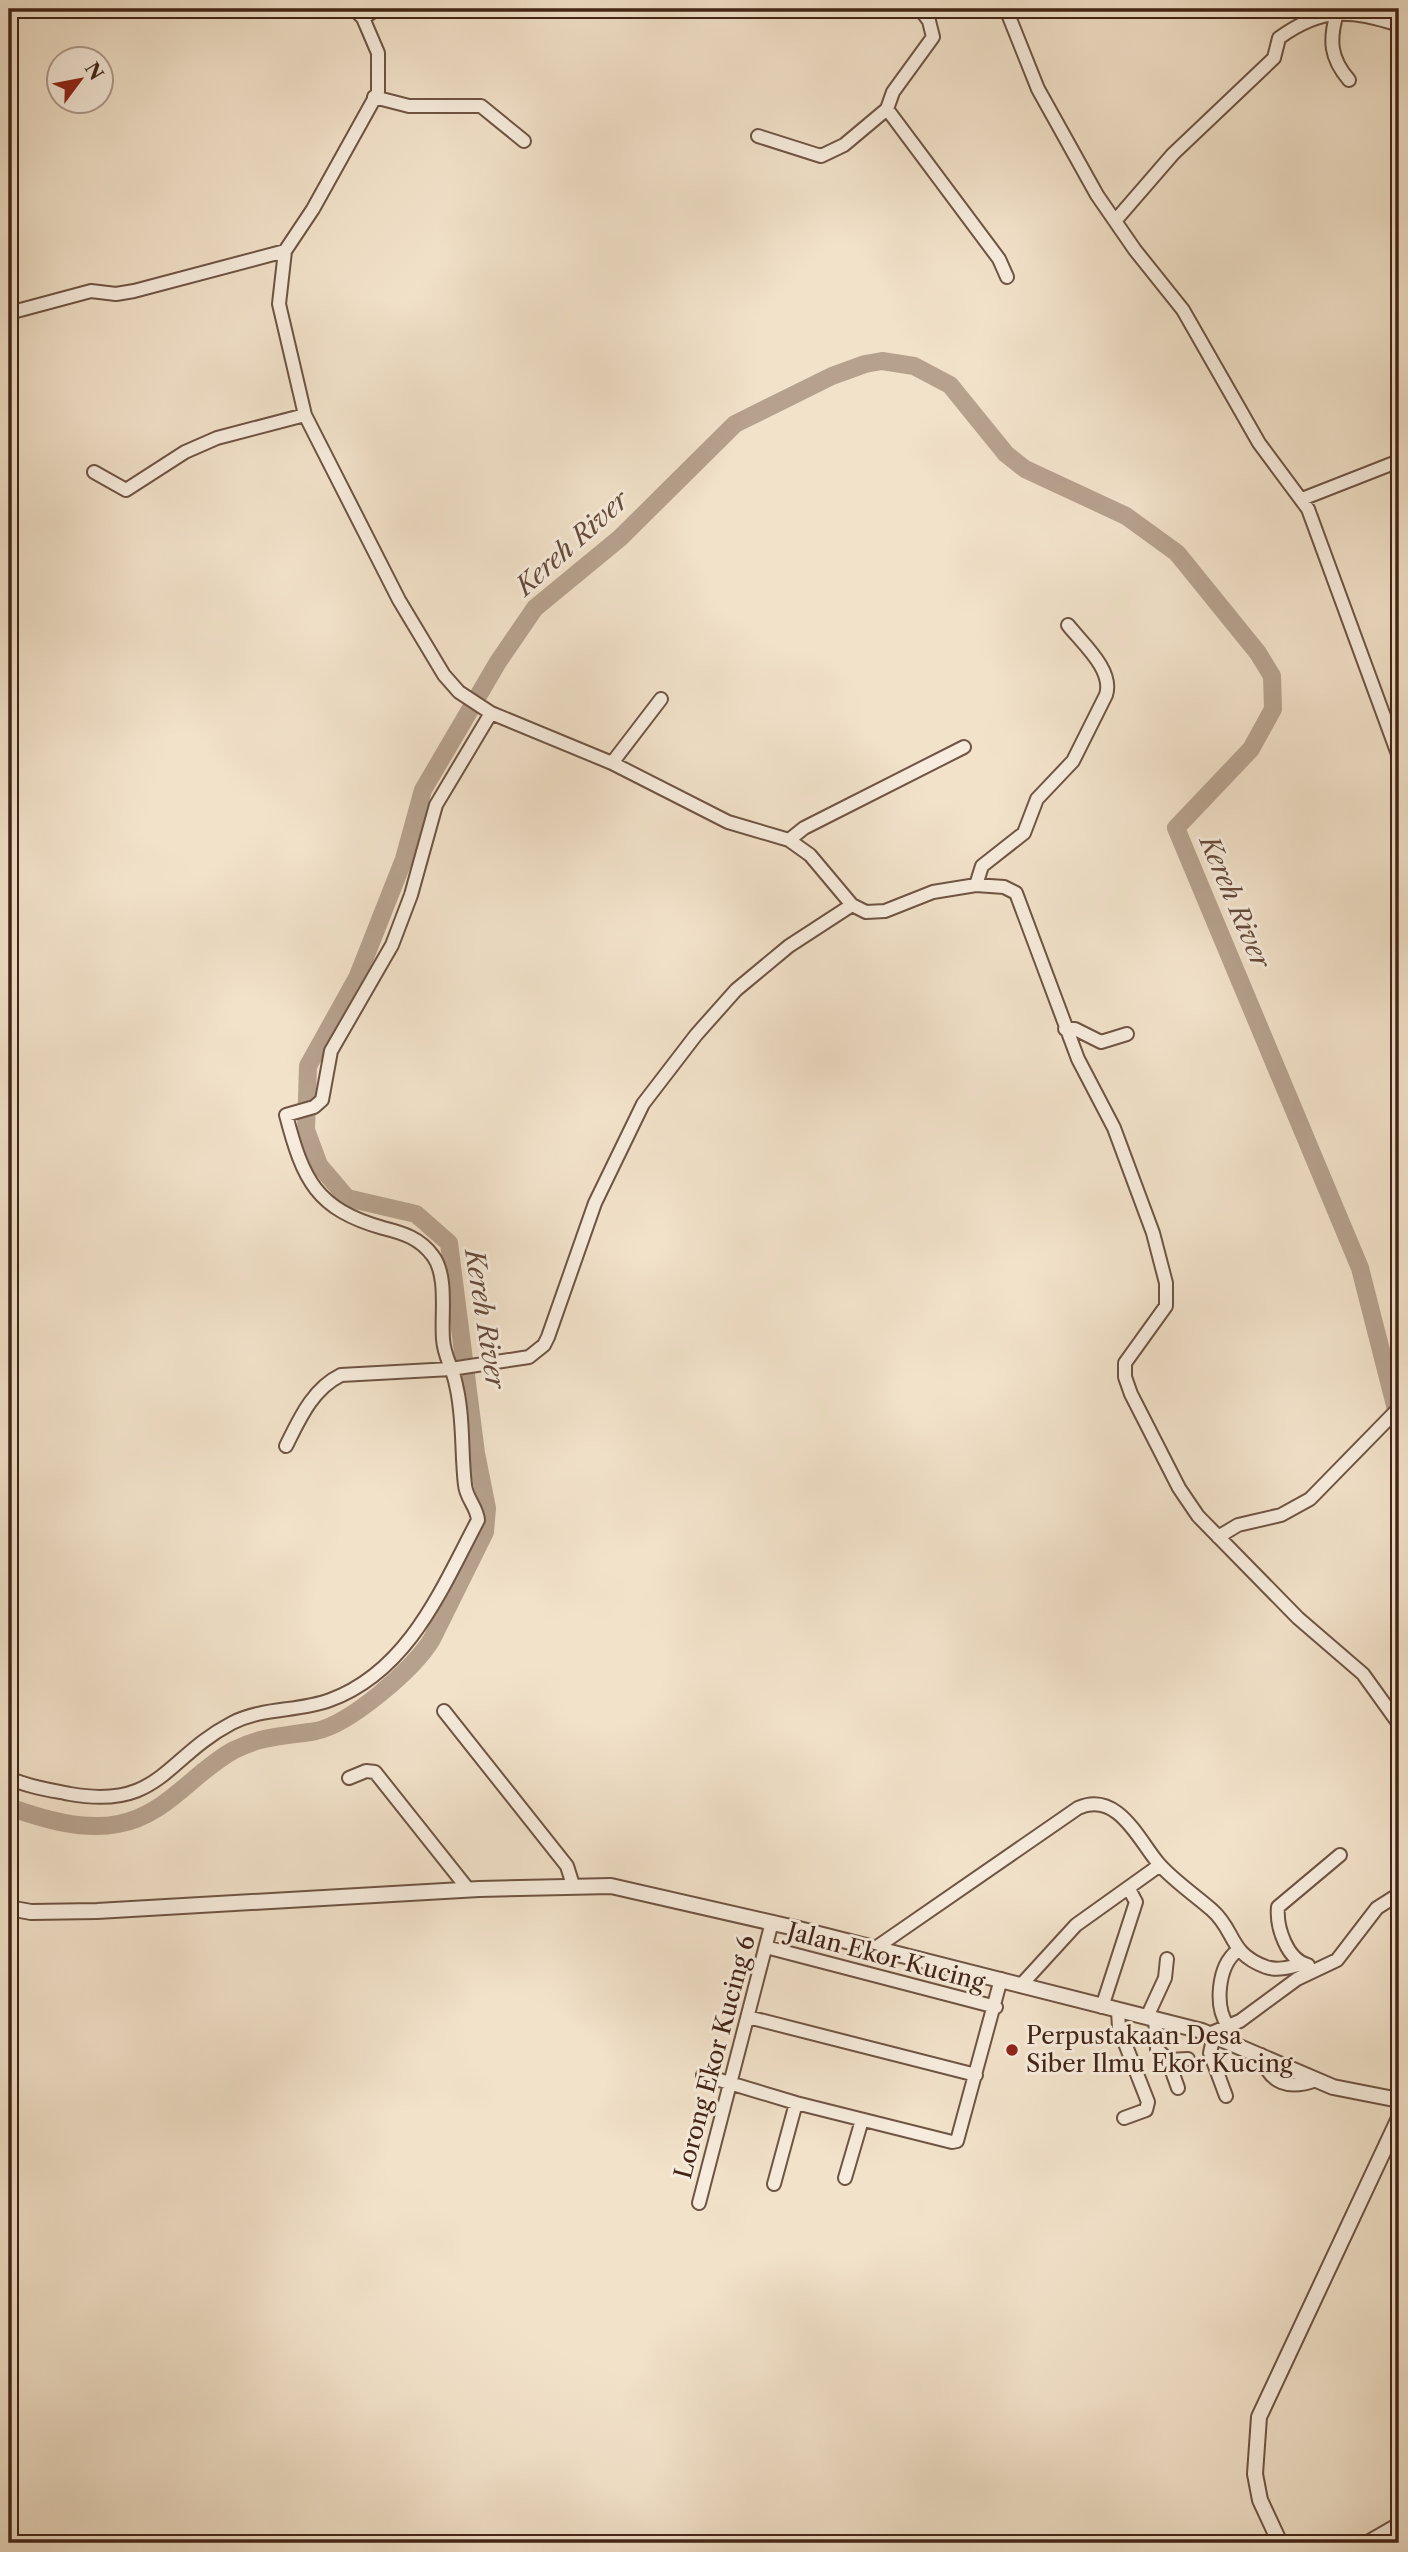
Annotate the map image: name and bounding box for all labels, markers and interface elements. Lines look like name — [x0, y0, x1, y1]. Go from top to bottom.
north arrow — [46, 46, 116, 116]
text: N — [80, 58, 108, 84]
water label: Kereh River — [507, 483, 636, 603]
water label: Kereh River — [1192, 829, 1278, 975]
water label: Kereh River — [458, 1245, 512, 1393]
street label: Jalan Ekor Kucing — [780, 1915, 988, 1997]
street label: Lorong Ekor Kucing 6 — [668, 1932, 761, 2182]
place label: Perpustakaan Desa Siber Ilmu Ekor Kucing — [1026, 2021, 1293, 2078]
marker: Perpustakaan Desa Siber Ilmu Ekor Kucing — [1004, 2042, 1020, 2058]

